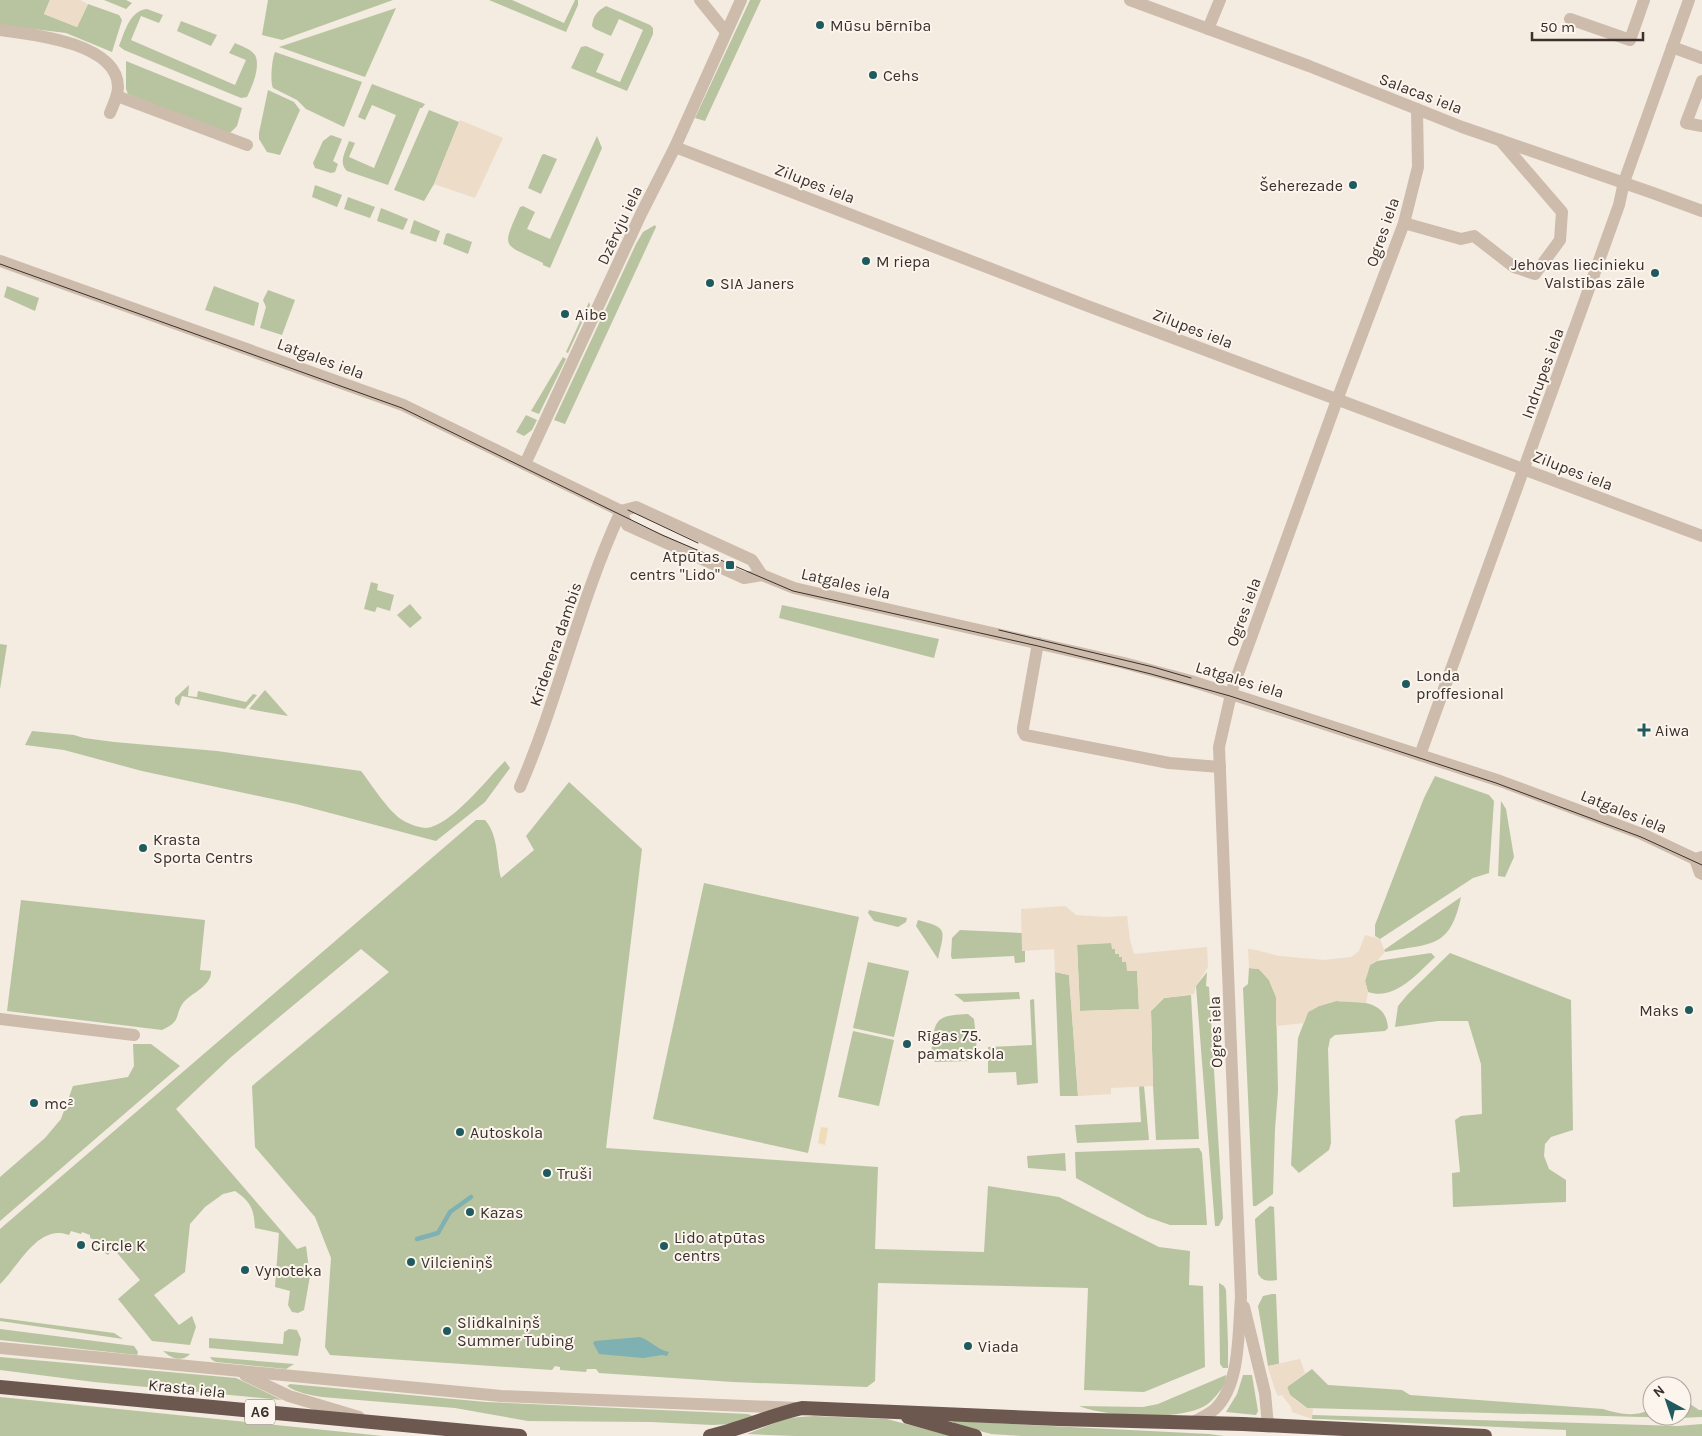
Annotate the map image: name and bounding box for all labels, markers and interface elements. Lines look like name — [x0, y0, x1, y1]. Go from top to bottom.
scale bar — [1532, 10, 1643, 42]
place label: Mūsu bērnība — [830, 16, 931, 35]
text: 50 m — [1540, 18, 1575, 36]
marker: Mūsu bērnība — [814, 19, 826, 31]
place label: Cehs — [883, 66, 919, 85]
marker: Cehs — [867, 69, 879, 81]
street label: Salacas iela — [1377, 69, 1465, 118]
street label: Zilupes iela — [772, 159, 858, 207]
place label: Šeherezade — [1259, 176, 1343, 195]
marker: Šeherezade — [1347, 179, 1359, 191]
street label: Dzērvju iela — [593, 183, 646, 268]
street label: Ogres iela — [1362, 195, 1403, 269]
place label: M riepa — [876, 252, 930, 271]
marker: M riepa — [860, 255, 872, 267]
place label: Jehovas liecinieku Valstības zāle — [1511, 255, 1645, 292]
marker: Jehovas liecinieku Valstības zāle — [1649, 267, 1661, 279]
place label: SIA Janers — [720, 274, 794, 293]
marker: SIA Janers — [704, 277, 716, 289]
street label: Zilupes iela — [1150, 304, 1236, 352]
place label: Aibe — [575, 305, 607, 324]
marker: Aibe — [559, 308, 571, 320]
street label: Indrupes iela — [1517, 325, 1568, 421]
street label: Latgales iela — [275, 334, 367, 383]
street label: Zilupes iela — [1530, 446, 1616, 494]
place label: Atpūtas centrs "Lido" — [630, 547, 720, 584]
marker: Atpūtas centrs "Lido" — [724, 559, 736, 571]
street label: Latgales iela — [799, 564, 893, 603]
street label: Ogres iela — [1222, 575, 1265, 649]
street label: Krīdenera dambis — [525, 580, 586, 709]
street label: Latgales iela — [1193, 657, 1286, 702]
place label: Londa proffesional — [1416, 666, 1504, 703]
marker: Londa proffesional — [1400, 678, 1412, 690]
place label: Aiwa — [1655, 721, 1689, 740]
marker: Aiwa — [1637, 723, 1651, 737]
street label: Latgales iela — [1578, 786, 1670, 837]
place label: Krasta Sporta Centrs — [153, 830, 253, 867]
marker: Krasta Sporta Centrs — [137, 842, 149, 854]
street label: Ogres iela — [1205, 996, 1226, 1068]
place label: Maks — [1639, 1001, 1679, 1020]
marker: Maks — [1683, 1004, 1695, 1016]
place label: Rīgas 75. pamatskola — [917, 1026, 1004, 1063]
marker: Rīgas 75. pamatskola — [901, 1038, 913, 1050]
place label: mc² — [44, 1094, 74, 1113]
marker: mc² — [28, 1097, 40, 1109]
place label: Autoskola — [470, 1123, 543, 1142]
marker: Autoskola — [454, 1126, 466, 1138]
place label: Truši — [557, 1164, 593, 1183]
marker: Truši — [541, 1167, 553, 1179]
place label: Kazas — [480, 1203, 523, 1222]
marker: Kazas — [464, 1206, 476, 1218]
place label: Lido atpūtas centrs — [674, 1228, 765, 1265]
place label: Circle K — [91, 1236, 146, 1255]
marker: Circle K — [75, 1239, 87, 1251]
marker: Lido atpūtas centrs — [658, 1240, 670, 1252]
place label: Vilcieniņš — [421, 1253, 493, 1272]
marker: Vilcieniņš — [405, 1256, 417, 1268]
place label: Vynoteka — [255, 1261, 322, 1280]
marker: Vynoteka — [239, 1264, 251, 1276]
place label: Slidkalniņš Summer Tubing — [457, 1313, 574, 1350]
marker: Slidkalniņš Summer Tubing — [441, 1325, 453, 1337]
place label: Viada — [978, 1337, 1019, 1356]
marker: Viada — [962, 1340, 974, 1352]
street label: Krasta iela — [147, 1375, 227, 1402]
north arrow — [1642, 1376, 1692, 1426]
text: N — [1650, 1382, 1668, 1401]
road number: A6 — [245, 1400, 275, 1424]

